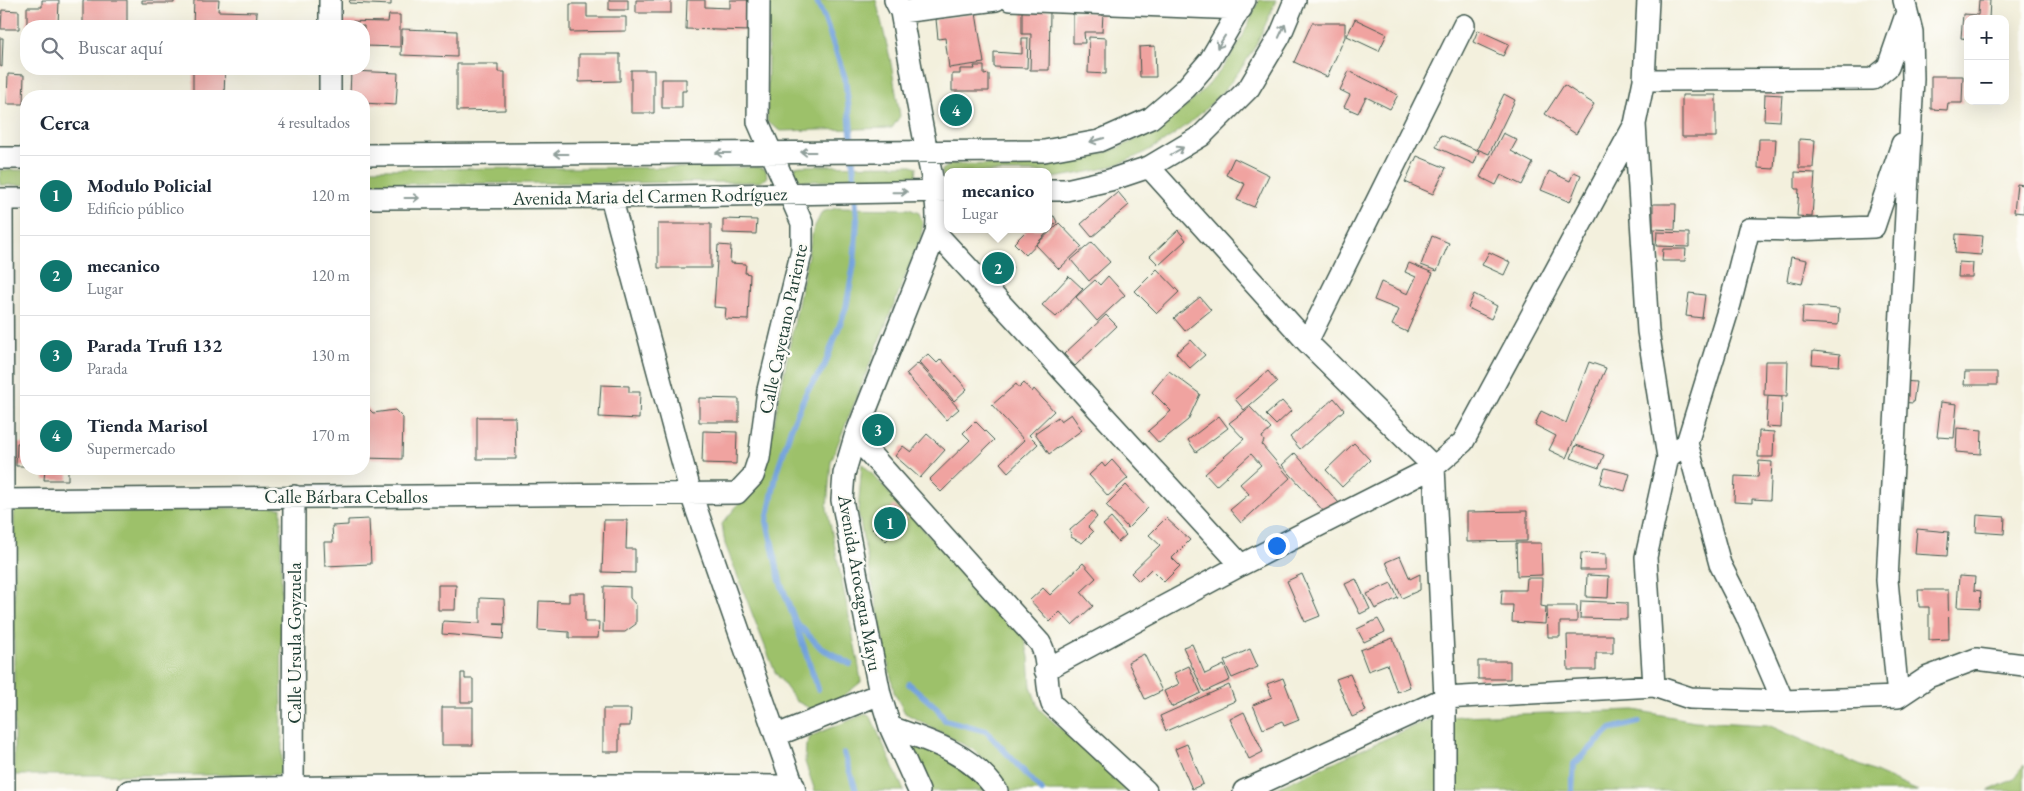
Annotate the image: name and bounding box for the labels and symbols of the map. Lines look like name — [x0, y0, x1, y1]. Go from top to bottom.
one-way arrow — [1278, 24, 1287, 39]
one-way arrow — [1215, 34, 1225, 48]
pin: 4 — [940, 91, 972, 129]
one-way arrow — [1089, 136, 1105, 146]
one-way arrow — [1169, 145, 1183, 155]
one-way arrow — [800, 147, 816, 157]
one-way arrow — [715, 148, 731, 157]
one-way arrow — [553, 149, 569, 159]
street label: Avenida Maria del Carmen Rodríguez — [511, 181, 788, 211]
one-way arrow — [892, 187, 908, 197]
one-way arrow — [404, 193, 420, 203]
street label: Calle Cayetano Pariente — [753, 242, 813, 416]
pin: 2 — [982, 249, 1014, 287]
pin: 3 — [862, 411, 894, 449]
street label: Calle Bárbara Ceballos — [264, 484, 428, 509]
street label: Avenida Arocagua Mayu — [832, 492, 888, 673]
pin: 1 — [874, 504, 906, 542]
your location — [1264, 533, 1290, 559]
street label: Calle Ursula Goyzuela — [282, 562, 307, 724]

